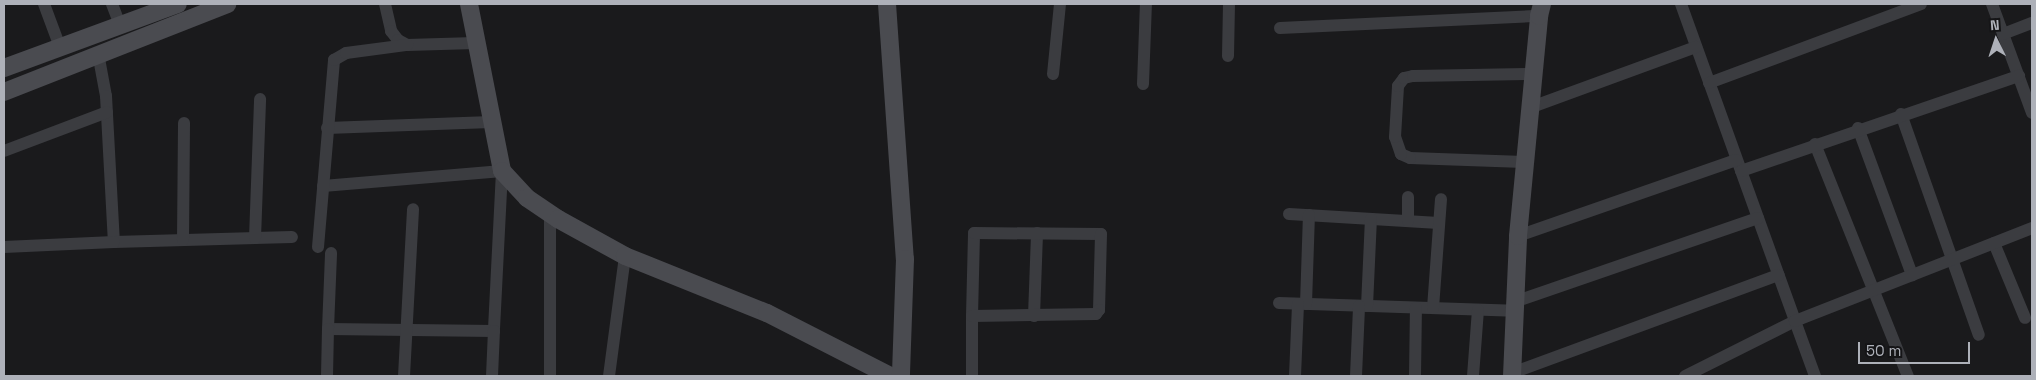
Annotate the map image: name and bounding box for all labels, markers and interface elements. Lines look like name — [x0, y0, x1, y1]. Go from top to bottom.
north arrow — [1971, 15, 2021, 65]
text: N — [1990, 16, 2000, 34]
scale bar — [1861, 332, 1974, 364]
text: 50 m — [1866, 341, 1901, 360]

